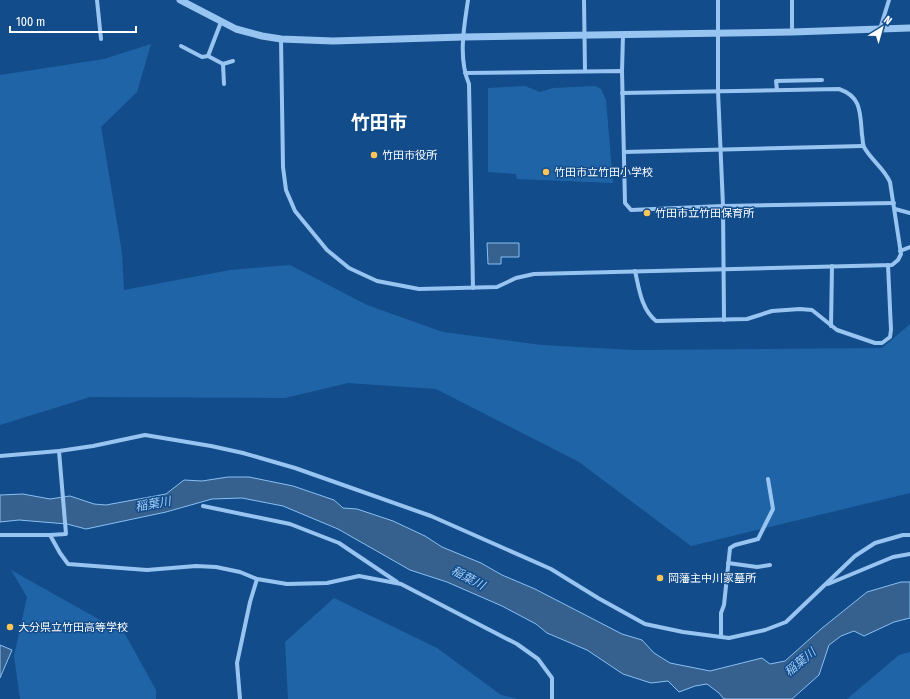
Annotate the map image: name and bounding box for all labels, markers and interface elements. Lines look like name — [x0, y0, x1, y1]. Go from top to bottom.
scale bar — [10, 8, 136, 34]
north arrow — [862, 8, 902, 48]
text: N — [881, 13, 894, 28]
text: 100 m — [16, 15, 45, 29]
district label: 竹田市 — [350, 111, 408, 134]
place label: 竹田市役所 — [382, 149, 438, 162]
marker: 竹田市役所 — [369, 150, 379, 160]
place label: 竹田市立竹田小学校 — [554, 166, 653, 179]
marker: 竹田市立竹田小学校 — [541, 167, 551, 177]
place label: 竹田市立竹田保育所 — [655, 207, 755, 220]
marker: 竹田市立竹田保育所 — [642, 208, 652, 218]
water label: 稲葉川 — [134, 494, 174, 514]
water label: 稲葉川 — [449, 563, 489, 594]
place label: 岡藩主中川家墓所 — [668, 572, 757, 585]
marker: 岡藩主中川家墓所 — [655, 573, 665, 583]
place label: 大分県立竹田高等学校 — [18, 621, 128, 634]
marker: 大分県立竹田高等学校 — [5, 622, 15, 632]
water label: 稲葉川 — [782, 644, 820, 679]

